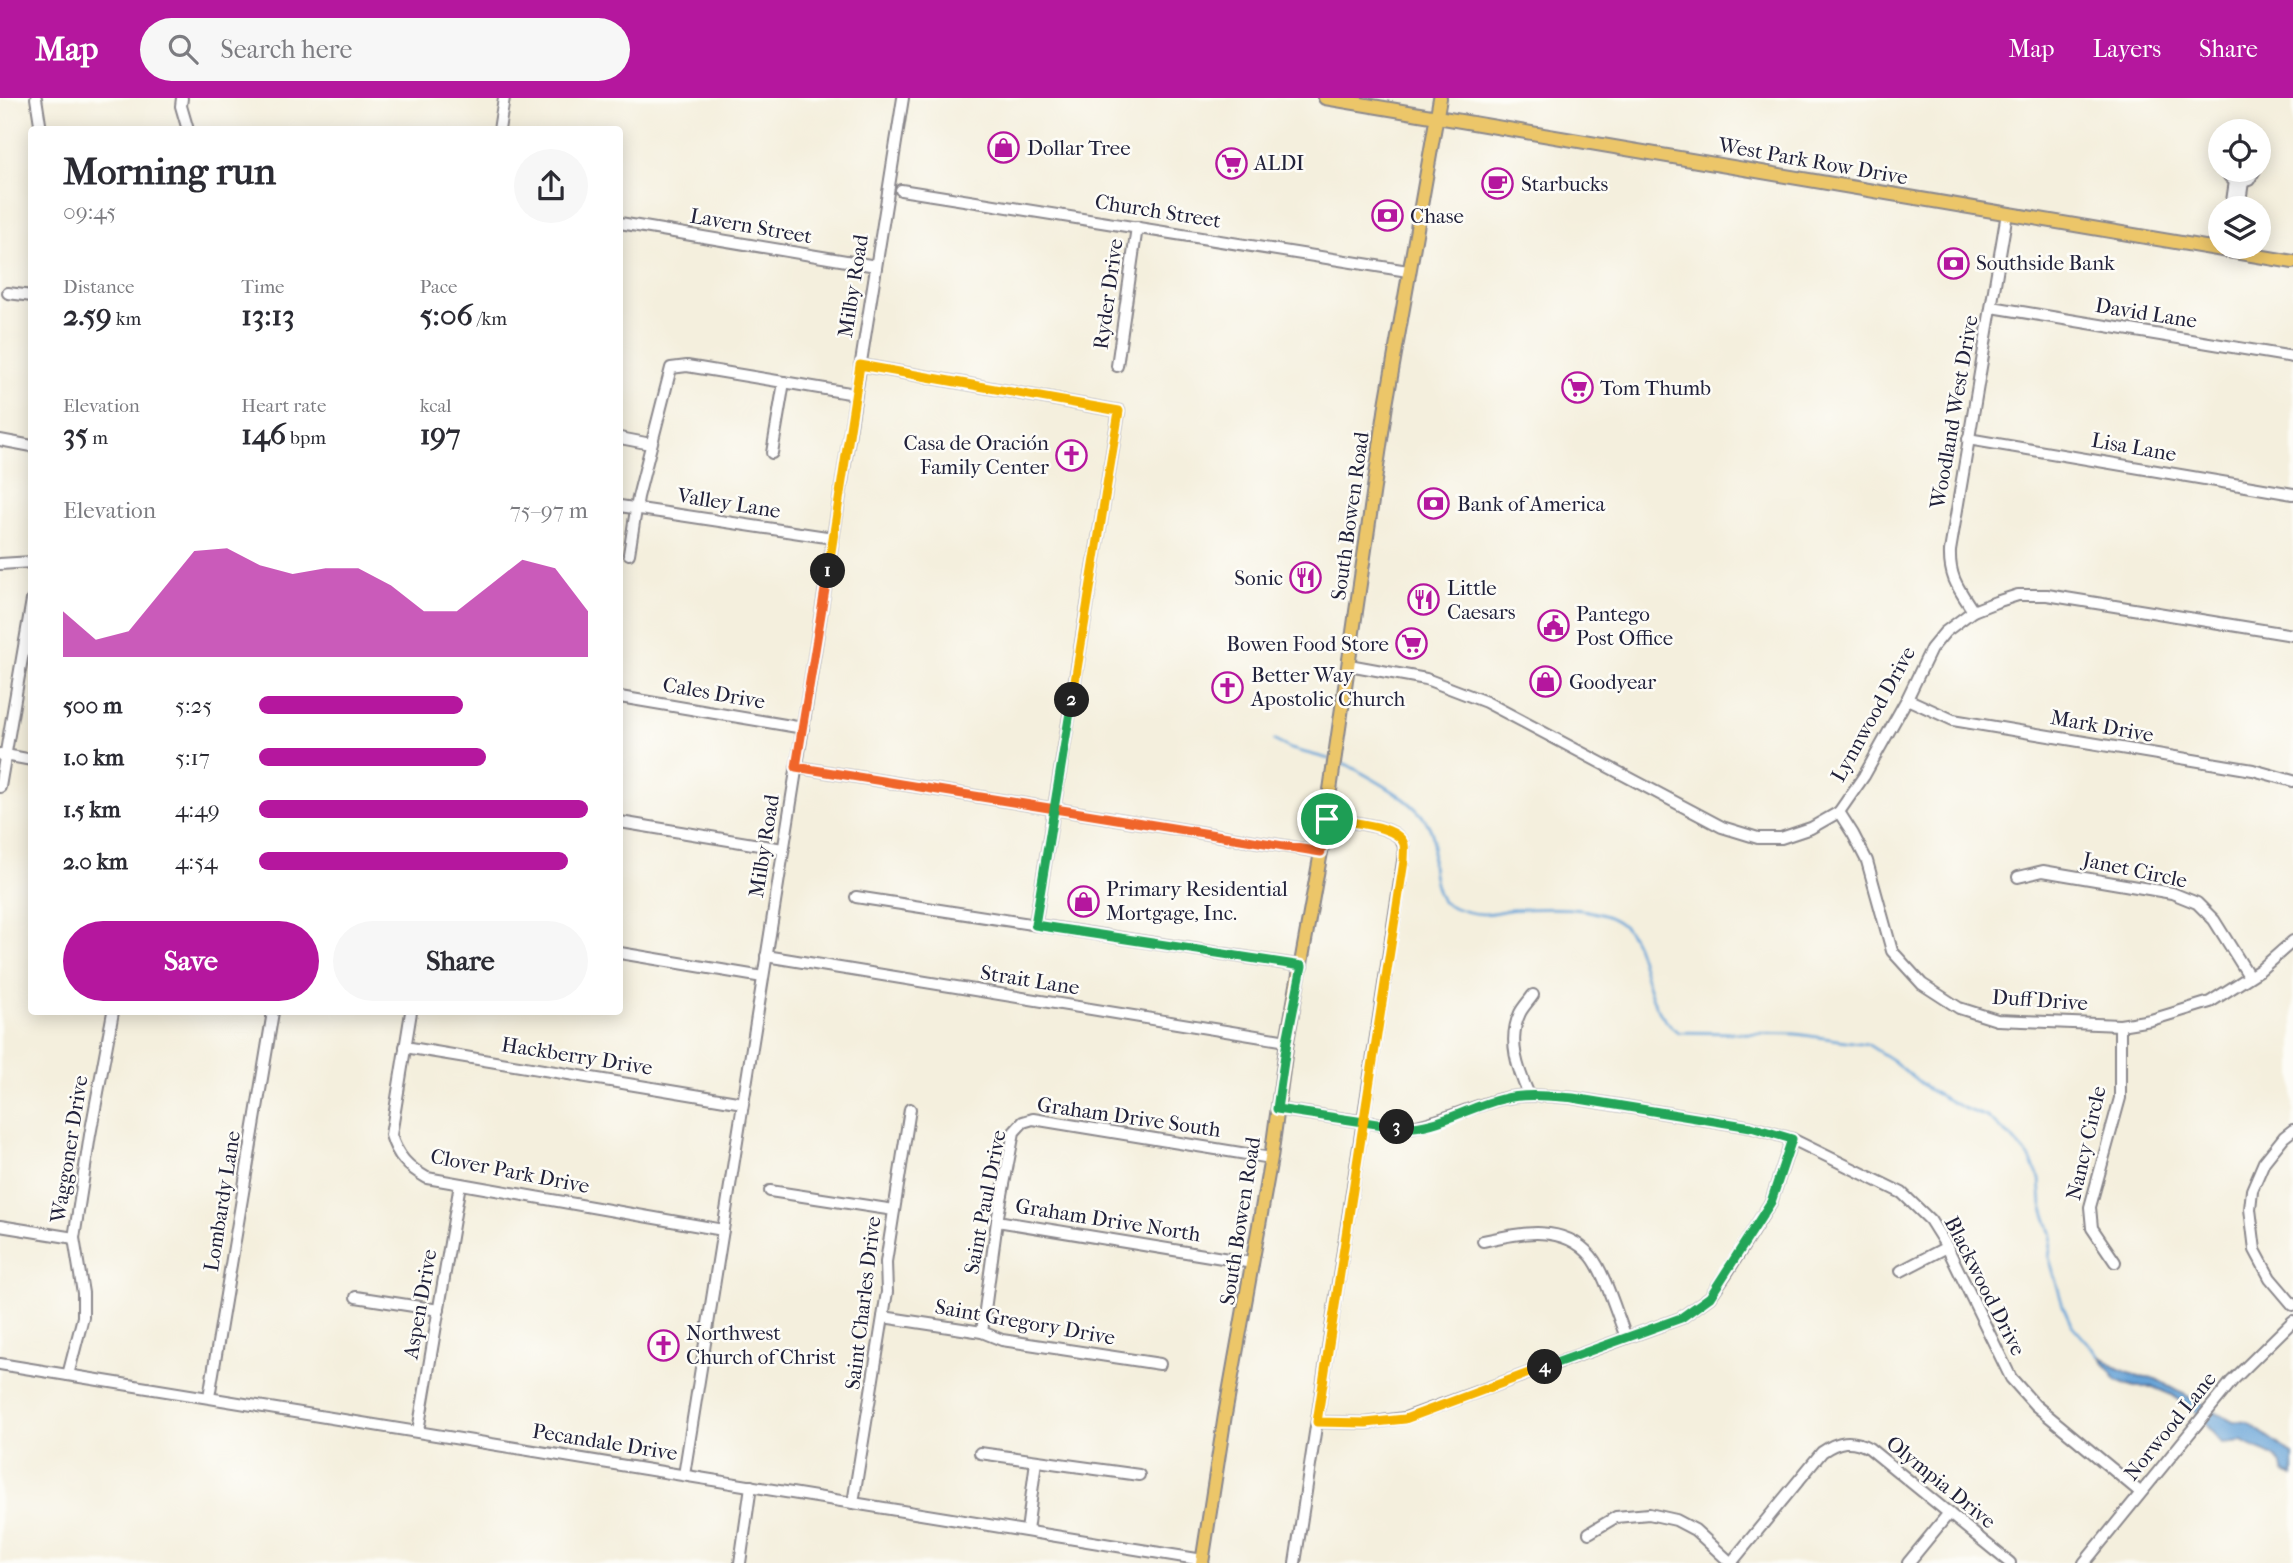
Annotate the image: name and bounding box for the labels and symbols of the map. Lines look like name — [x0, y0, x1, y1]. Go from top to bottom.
shop icon: Dollar Tree — [987, 131, 1021, 165]
street label: West Park Row Drive — [1715, 132, 1910, 190]
place label: Dollar Tree — [1027, 136, 1131, 160]
supermarket icon: ALDI — [1214, 146, 1248, 180]
place label: ALDI — [1253, 151, 1304, 175]
cafe icon: Starbucks — [1481, 167, 1515, 201]
place label: Starbucks — [1521, 172, 1609, 196]
street label: Church Street — [1093, 189, 1223, 233]
bank icon: Chase — [1370, 199, 1404, 233]
street label: Lavern Street — [688, 203, 814, 249]
place label: Chase — [1410, 204, 1464, 228]
street label: Milby Road — [833, 232, 873, 339]
street label: Ryder Drive — [1088, 237, 1128, 351]
bank icon: Southside Bank — [1936, 246, 1970, 280]
place label: Southside Bank — [1976, 251, 2115, 275]
street label: David Lane — [2093, 293, 2199, 333]
street label: Woodland West Drive — [1925, 313, 1983, 512]
supermarket icon: Tom Thumb — [1560, 371, 1594, 405]
place label: Tom Thumb — [1600, 376, 1711, 400]
street label: Lisa Lane — [2090, 428, 2178, 466]
street label: South Bowen Road — [1326, 430, 1374, 602]
place label: Casa de Oración Family Center — [904, 431, 1049, 479]
church icon: Casa de Oración Family Center — [1055, 438, 1089, 472]
street label: Valley Lane — [675, 483, 782, 523]
bank icon: Bank of America — [1417, 487, 1451, 521]
place label: Bank of America — [1457, 492, 1605, 516]
pin: 1 — [810, 554, 846, 588]
restaurant icon: Sonic — [1289, 561, 1323, 595]
place label: Sonic — [1234, 566, 1283, 590]
place label: Little Caesars — [1447, 576, 1516, 624]
restaurant icon: Little Caesars — [1407, 583, 1441, 617]
place label: Pantego Post Office — [1576, 602, 1673, 650]
public building icon: Pantego Post Office — [1536, 609, 1570, 643]
supermarket icon: Bowen Food Store — [1395, 627, 1429, 661]
place label: Bowen Food Store — [1226, 632, 1389, 656]
street label: Lynnwood Drive — [1826, 642, 1920, 786]
place label: Better Way Apostolic Church — [1250, 663, 1406, 711]
shop icon: Goodyear — [1529, 665, 1563, 699]
church icon: Better Way Apostolic Church — [1211, 670, 1245, 704]
place label: Goodyear — [1569, 670, 1656, 694]
street label: Cales Drive — [661, 672, 767, 714]
pin: 2 — [1054, 682, 1090, 718]
street label: Mark Drive — [2049, 705, 2155, 747]
pin — [1297, 789, 1357, 849]
street label: Milby Road — [744, 792, 784, 899]
street label: Janet Circle — [2079, 847, 2189, 893]
place label: Primary Residential Mortgage, Inc. — [1106, 877, 1288, 925]
shop icon: Primary Residential Mortgage, Inc. — [1066, 884, 1100, 918]
street label: Strait Lane — [979, 960, 1081, 1000]
street label: Duff Drive — [1991, 985, 2089, 1015]
street label: Hackberry Drive — [500, 1032, 654, 1080]
street label: Waggoner Drive — [45, 1074, 93, 1225]
street label: Nancy Circle — [2061, 1084, 2111, 1202]
street label: Graham Drive South — [1036, 1092, 1223, 1142]
pin: 3 — [1380, 1110, 1414, 1144]
street label: Saint Paul Drive — [959, 1128, 1011, 1276]
street label: Lombardy Lane — [199, 1129, 245, 1273]
street label: South Bowen Road — [1215, 1135, 1265, 1307]
street label: Clover Park Drive — [428, 1144, 592, 1198]
street label: Graham Drive North — [1014, 1194, 1203, 1247]
street label: Blackwood Drive — [1940, 1212, 2030, 1360]
street label: Saint Charles Drive — [840, 1215, 886, 1391]
street label: Aspen Drive — [398, 1247, 441, 1362]
street label: Saint Gregory Drive — [933, 1294, 1117, 1350]
place label: Northwest Church of Christ — [686, 1321, 837, 1369]
church icon: Northwest Church of Christ — [646, 1328, 680, 1362]
pin: 4 — [1528, 1350, 1562, 1384]
street label: Norwood Lane — [2119, 1367, 2221, 1485]
street label: Pecandale Drive — [531, 1419, 679, 1465]
street label: Olympia Drive — [1882, 1431, 2000, 1533]

